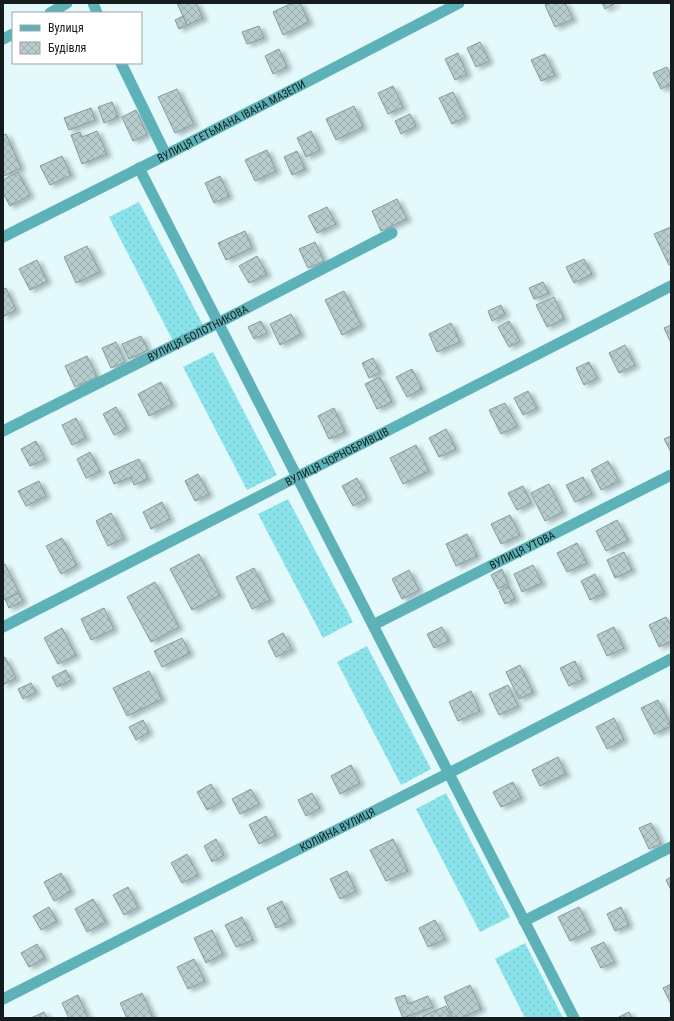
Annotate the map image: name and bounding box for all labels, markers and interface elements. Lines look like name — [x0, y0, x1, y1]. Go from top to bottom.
legend — [12, 12, 142, 64]
text: Вулиця — [48, 21, 84, 35]
text: Будівля — [48, 41, 86, 55]
street label: ВУЛИЦЯ ГЕТЬМАНА ІВАНА МАЗЕПИ — [155, 77, 307, 165]
street label: ВУЛИЦЯ БОЛОТНИКОВА — [145, 302, 251, 364]
street label: ВУЛИЦЯ ЧОРНОБРИВЦІВ — [283, 425, 391, 488]
street label: ВУЛИЦЯ УТОВА — [487, 528, 558, 572]
street label: КОЛІЙНА ВУЛИЦЯ — [297, 805, 378, 854]

